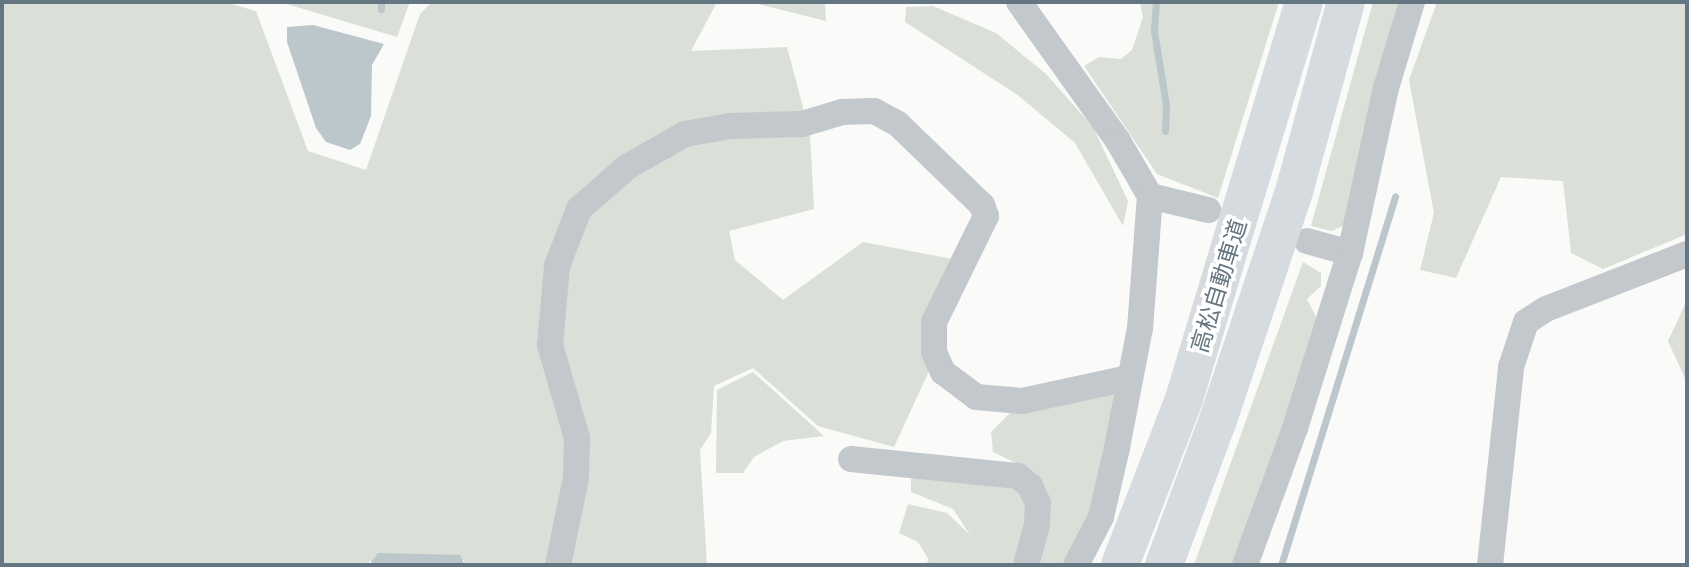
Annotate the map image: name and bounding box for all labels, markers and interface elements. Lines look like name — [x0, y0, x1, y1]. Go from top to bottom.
street label: 高松自動車道 — [1186, 216, 1252, 356]

